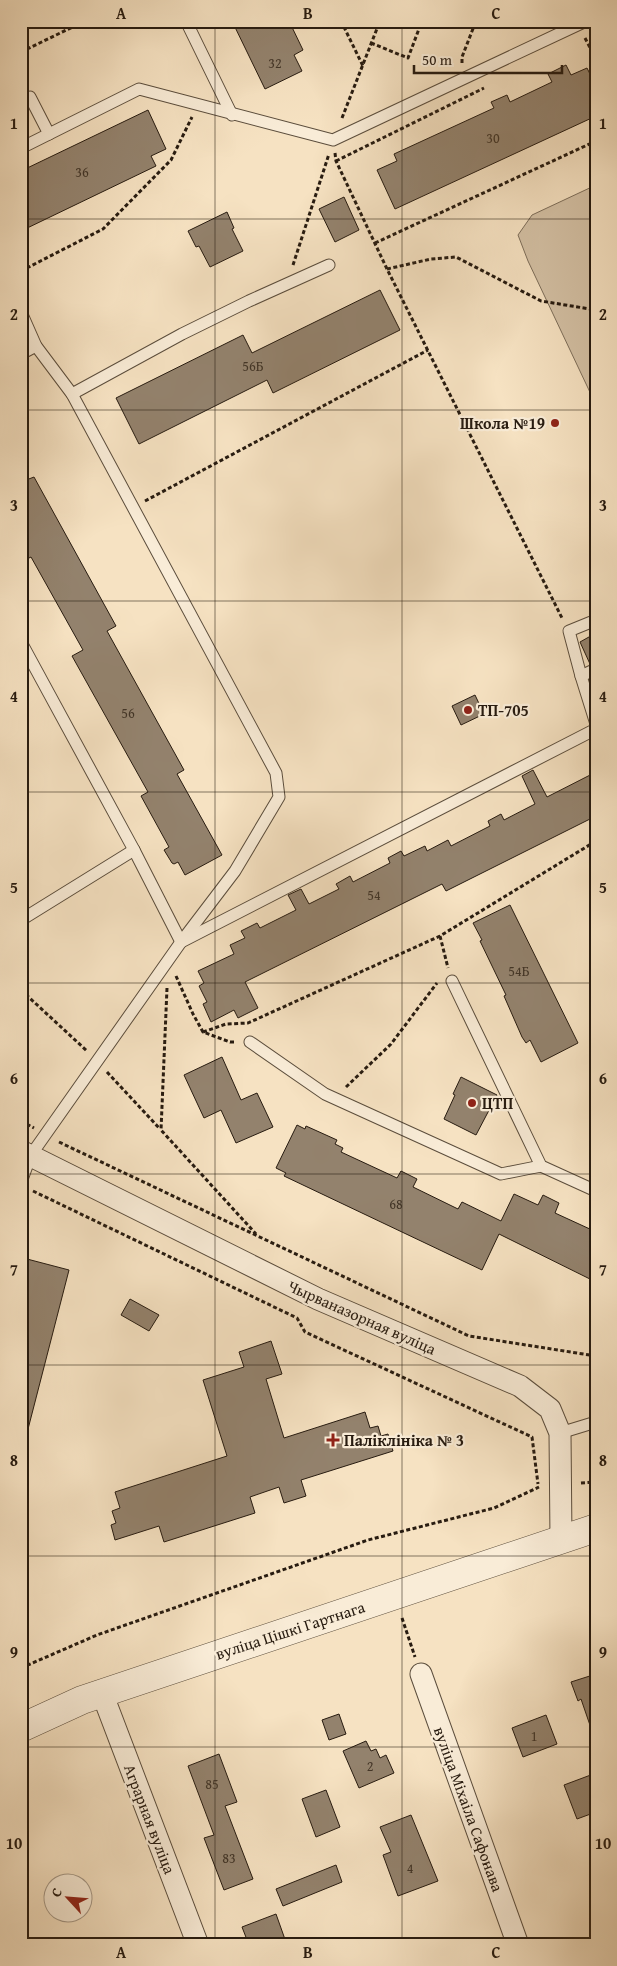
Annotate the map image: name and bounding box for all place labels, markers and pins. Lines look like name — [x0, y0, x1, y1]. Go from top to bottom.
place label: Школа №19 — [460, 411, 545, 435]
marker: Школа №19 — [549, 417, 561, 429]
place label: ТП-705 — [478, 698, 529, 722]
marker: ТП-705 — [462, 704, 474, 716]
place label: ЦТП — [482, 1091, 513, 1115]
marker: ЦТП — [466, 1097, 478, 1109]
place label: Паліклініка № 3 — [344, 1428, 464, 1452]
marker: Паліклініка № 3 — [326, 1433, 340, 1447]

